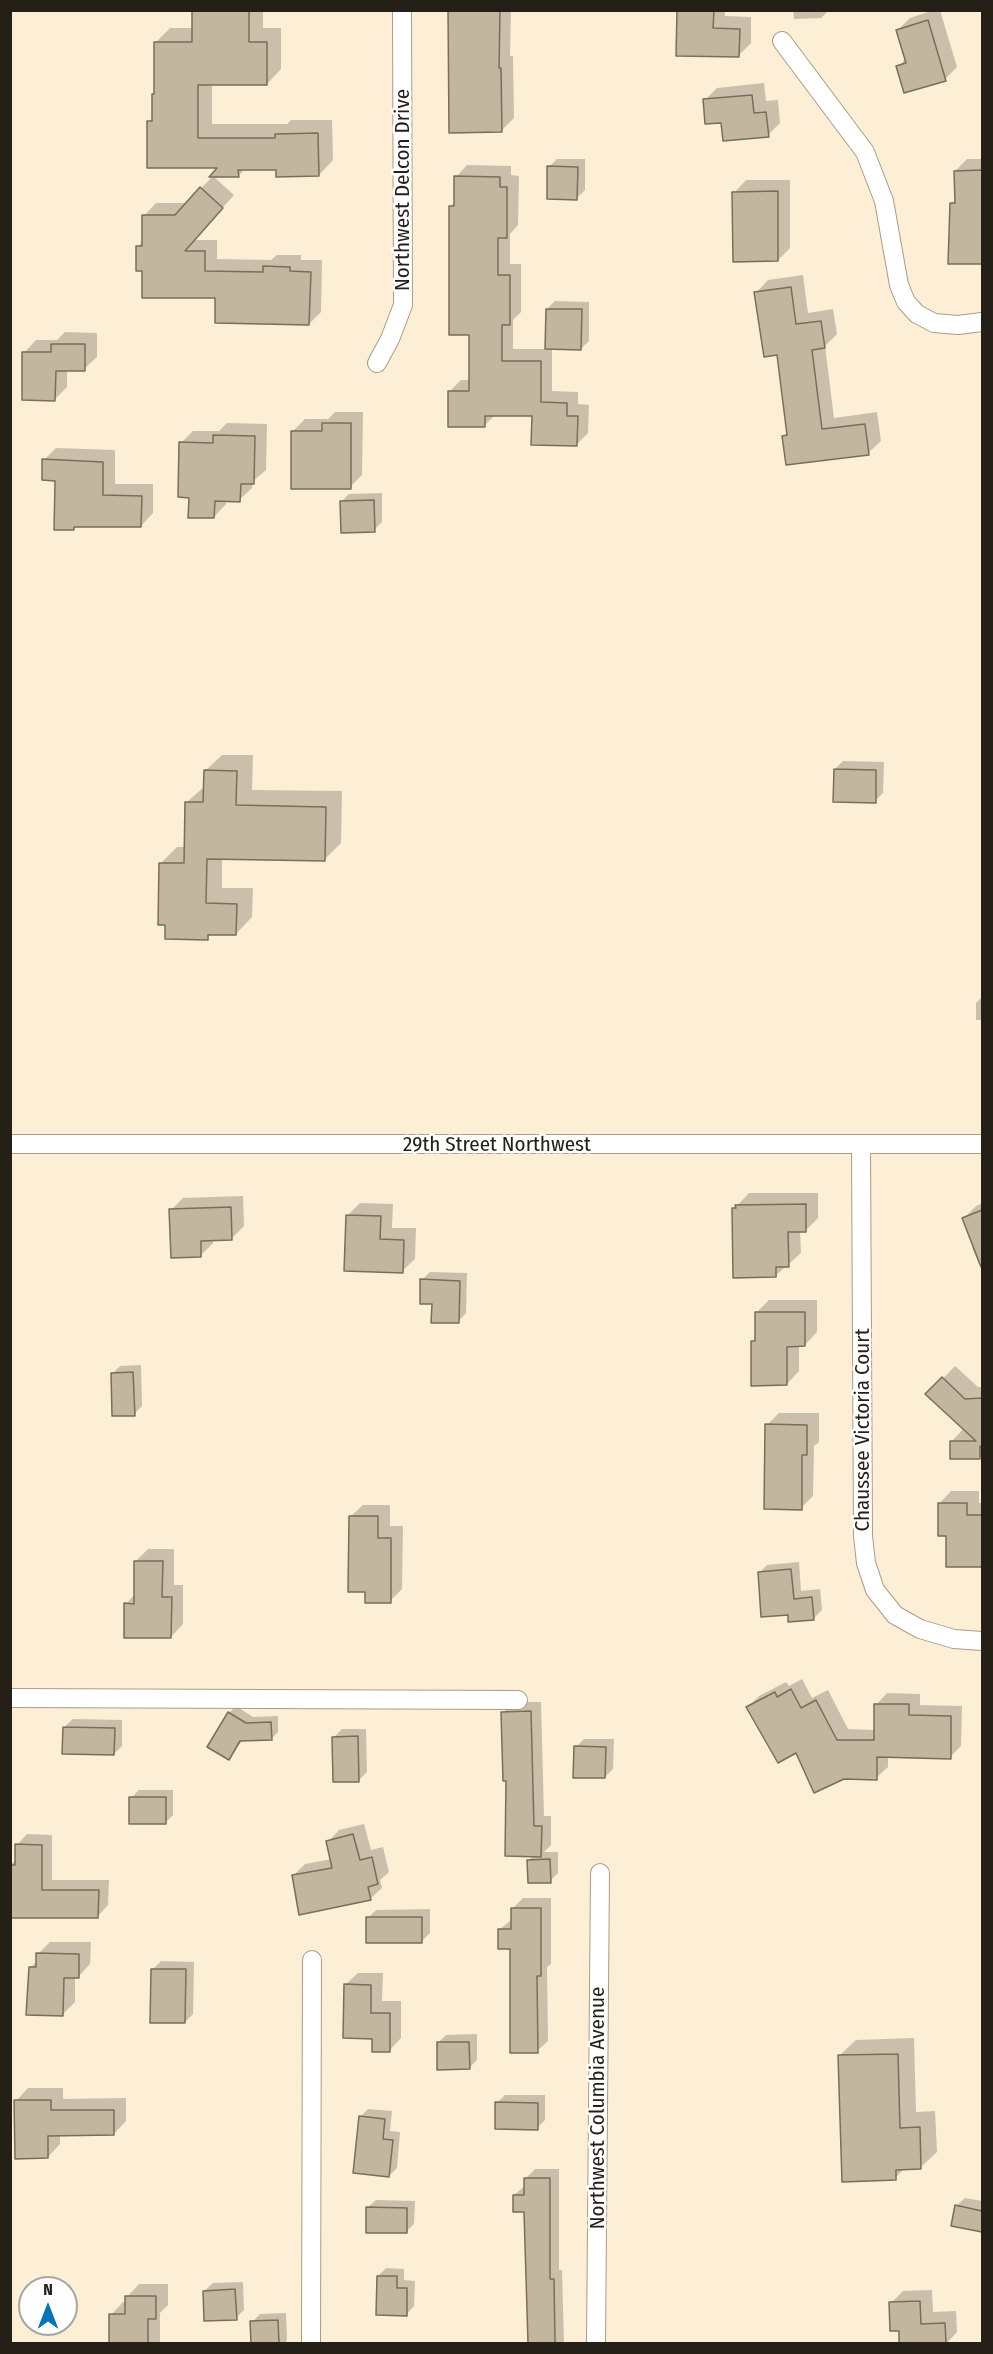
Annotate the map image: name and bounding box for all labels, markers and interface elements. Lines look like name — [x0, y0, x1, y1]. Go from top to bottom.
street label: Northwest Delcon Drive — [390, 89, 416, 291]
street label: 29th Street Northwest — [403, 1132, 591, 1158]
street label: Chaussee Victoria Court — [850, 1328, 876, 1532]
street label: Northwest Columbia Avenue — [585, 1987, 611, 2229]
north arrow — [18, 2276, 78, 2336]
text: N — [43, 2280, 53, 2299]

